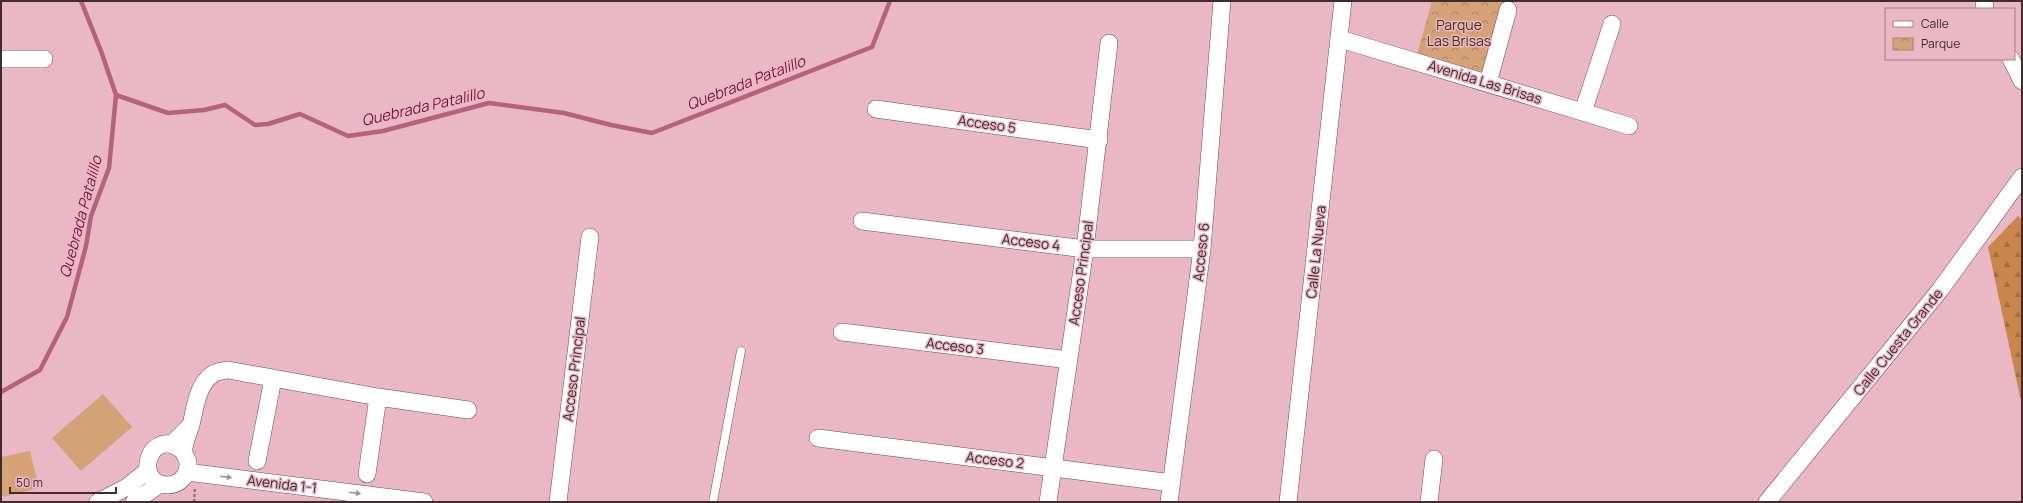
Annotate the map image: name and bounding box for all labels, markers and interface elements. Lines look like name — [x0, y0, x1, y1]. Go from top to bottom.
legend — [1885, 8, 2015, 60]
park label: Parque Las Brisas — [1427, 15, 1491, 50]
text: Calle — [1921, 15, 1949, 32]
text: Parque — [1921, 35, 1960, 52]
water label: Quebrada Patalillo — [684, 50, 809, 115]
street label: Avenida Las Brisas — [1426, 55, 1544, 108]
water label: Quebrada Patalillo — [359, 82, 487, 131]
street label: Acceso 5 — [957, 110, 1017, 137]
water label: Quebrada Patalillo — [54, 153, 107, 280]
street label: Calle La Nueva — [1301, 205, 1330, 299]
street label: Acceso Principal — [1064, 219, 1097, 327]
street label: Acceso 6 — [1188, 221, 1213, 282]
street label: Acceso 4 — [1001, 228, 1061, 255]
street label: Calle Cuesta Grande — [1849, 284, 1947, 399]
street label: Acceso Principal — [558, 315, 589, 423]
street label: Acceso 3 — [925, 333, 985, 358]
street label: Acceso 2 — [965, 447, 1025, 473]
scale bar — [10, 469, 116, 495]
street label: Avenida 1-1 — [246, 470, 318, 497]
one-way arrow — [220, 473, 232, 480]
text: 50 m — [16, 474, 43, 491]
one-way arrow — [349, 490, 361, 496]

